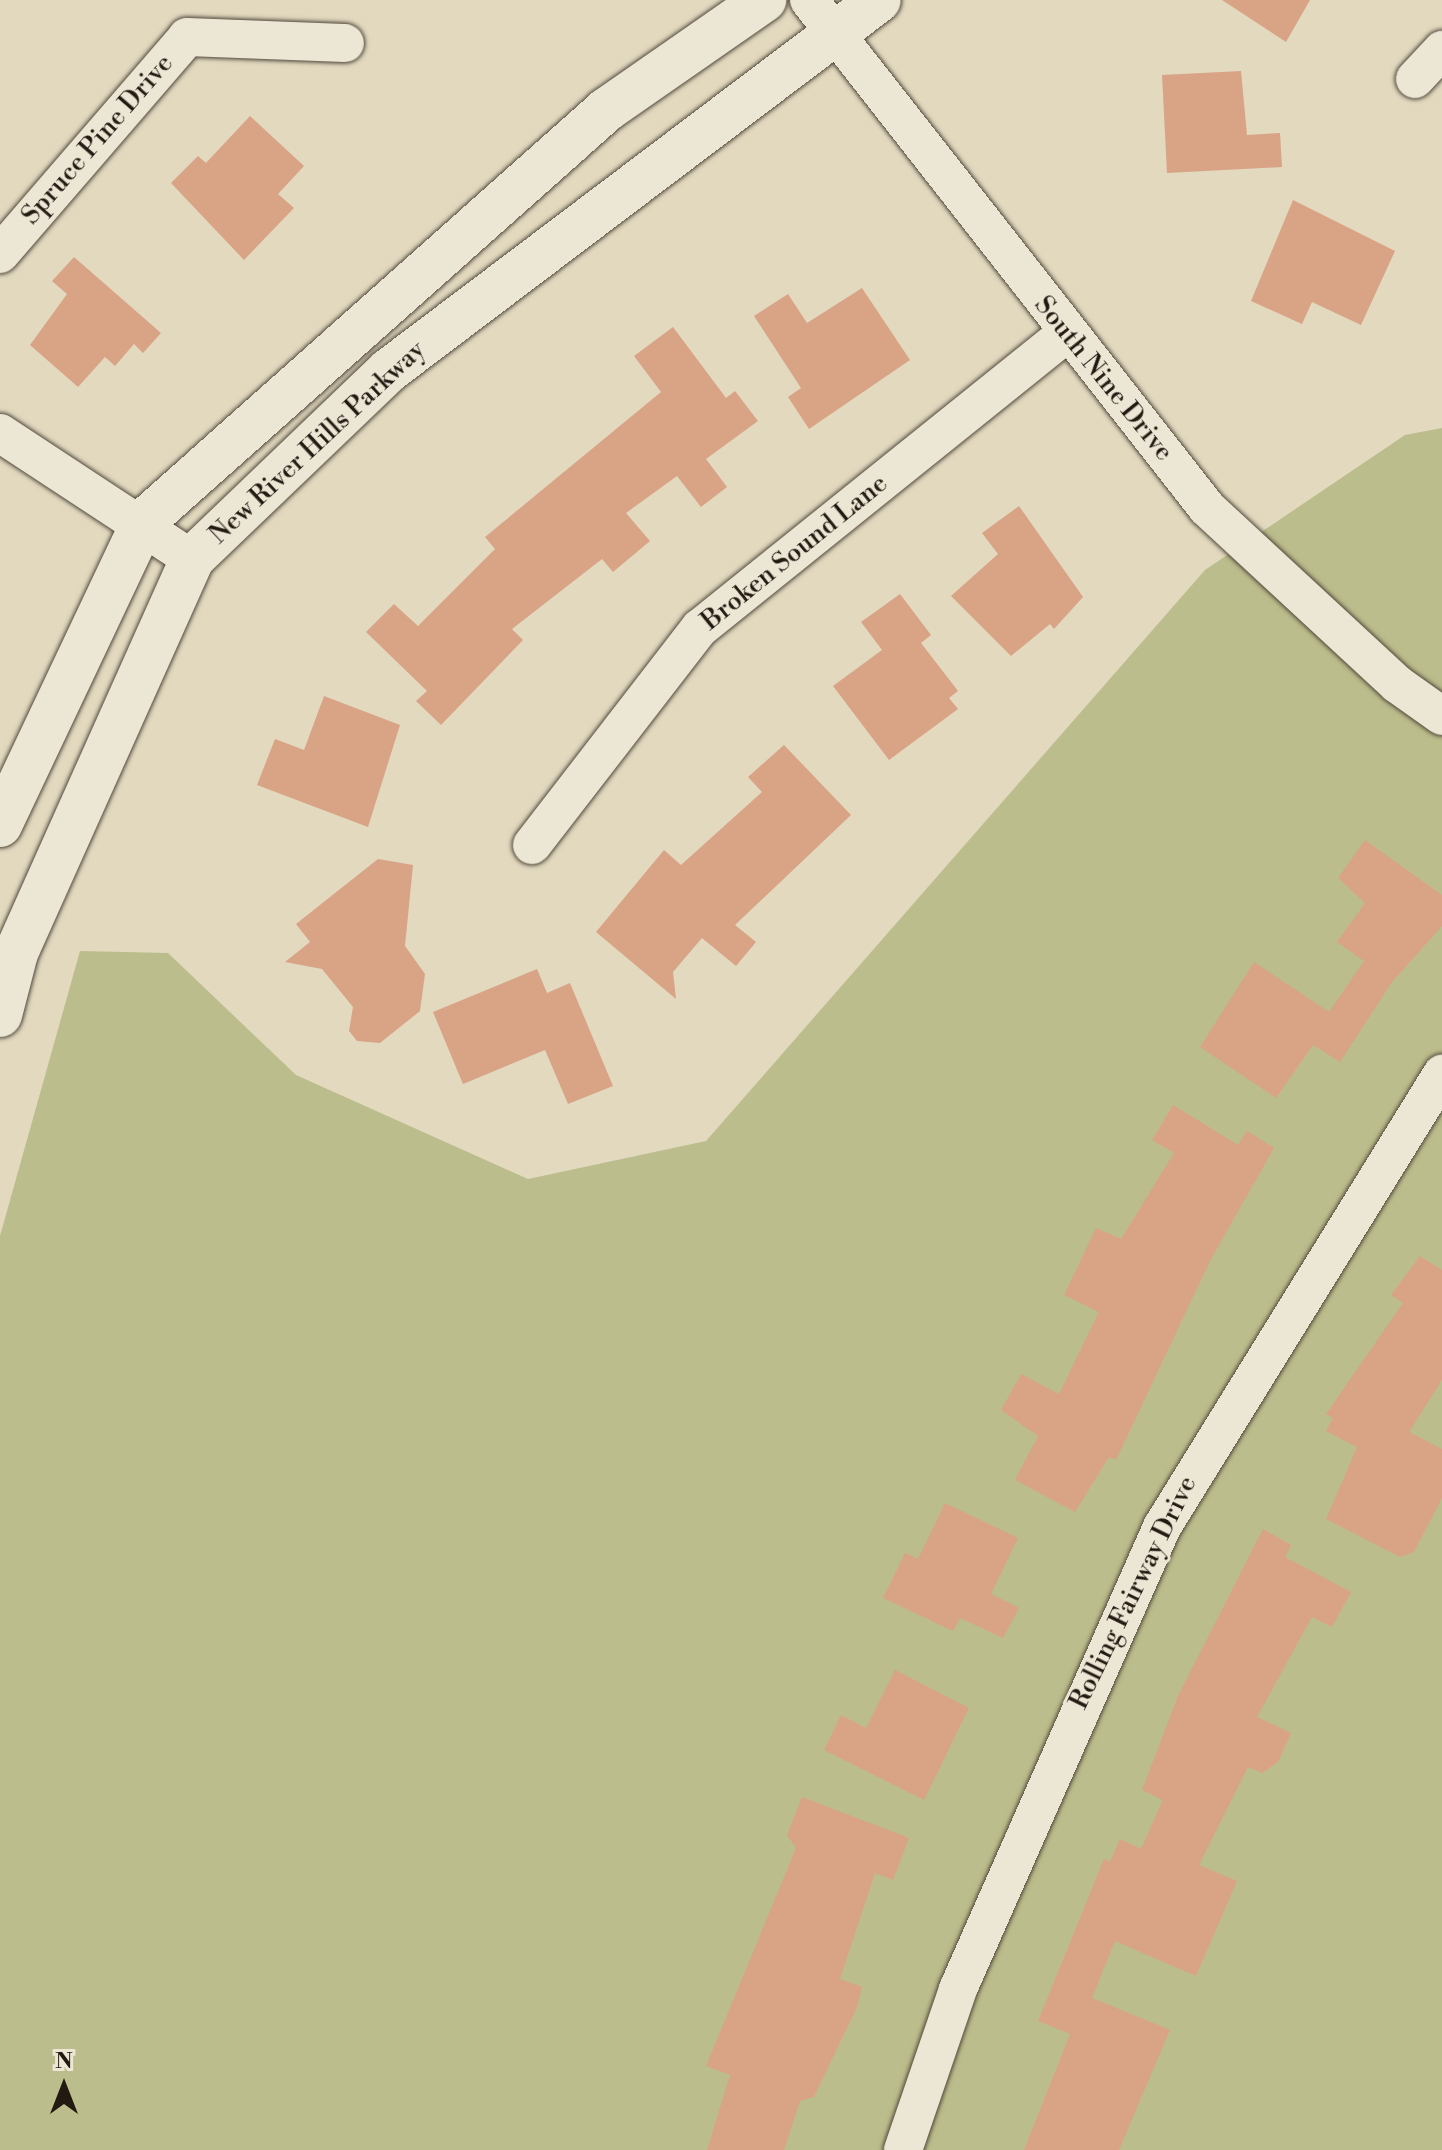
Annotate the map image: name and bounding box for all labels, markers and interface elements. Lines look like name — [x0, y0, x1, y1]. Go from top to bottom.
street label: Spruce Pine Drive — [16, 49, 180, 231]
street label: South Nine Drive — [1027, 290, 1179, 468]
street label: New River Hills Parkway — [204, 335, 432, 551]
street label: Broken Sound Lane — [696, 468, 894, 638]
street label: Rolling Fairway Drive — [1064, 1471, 1204, 1715]
north arrow — [24, 2046, 104, 2126]
text: N — [55, 2048, 73, 2075]

